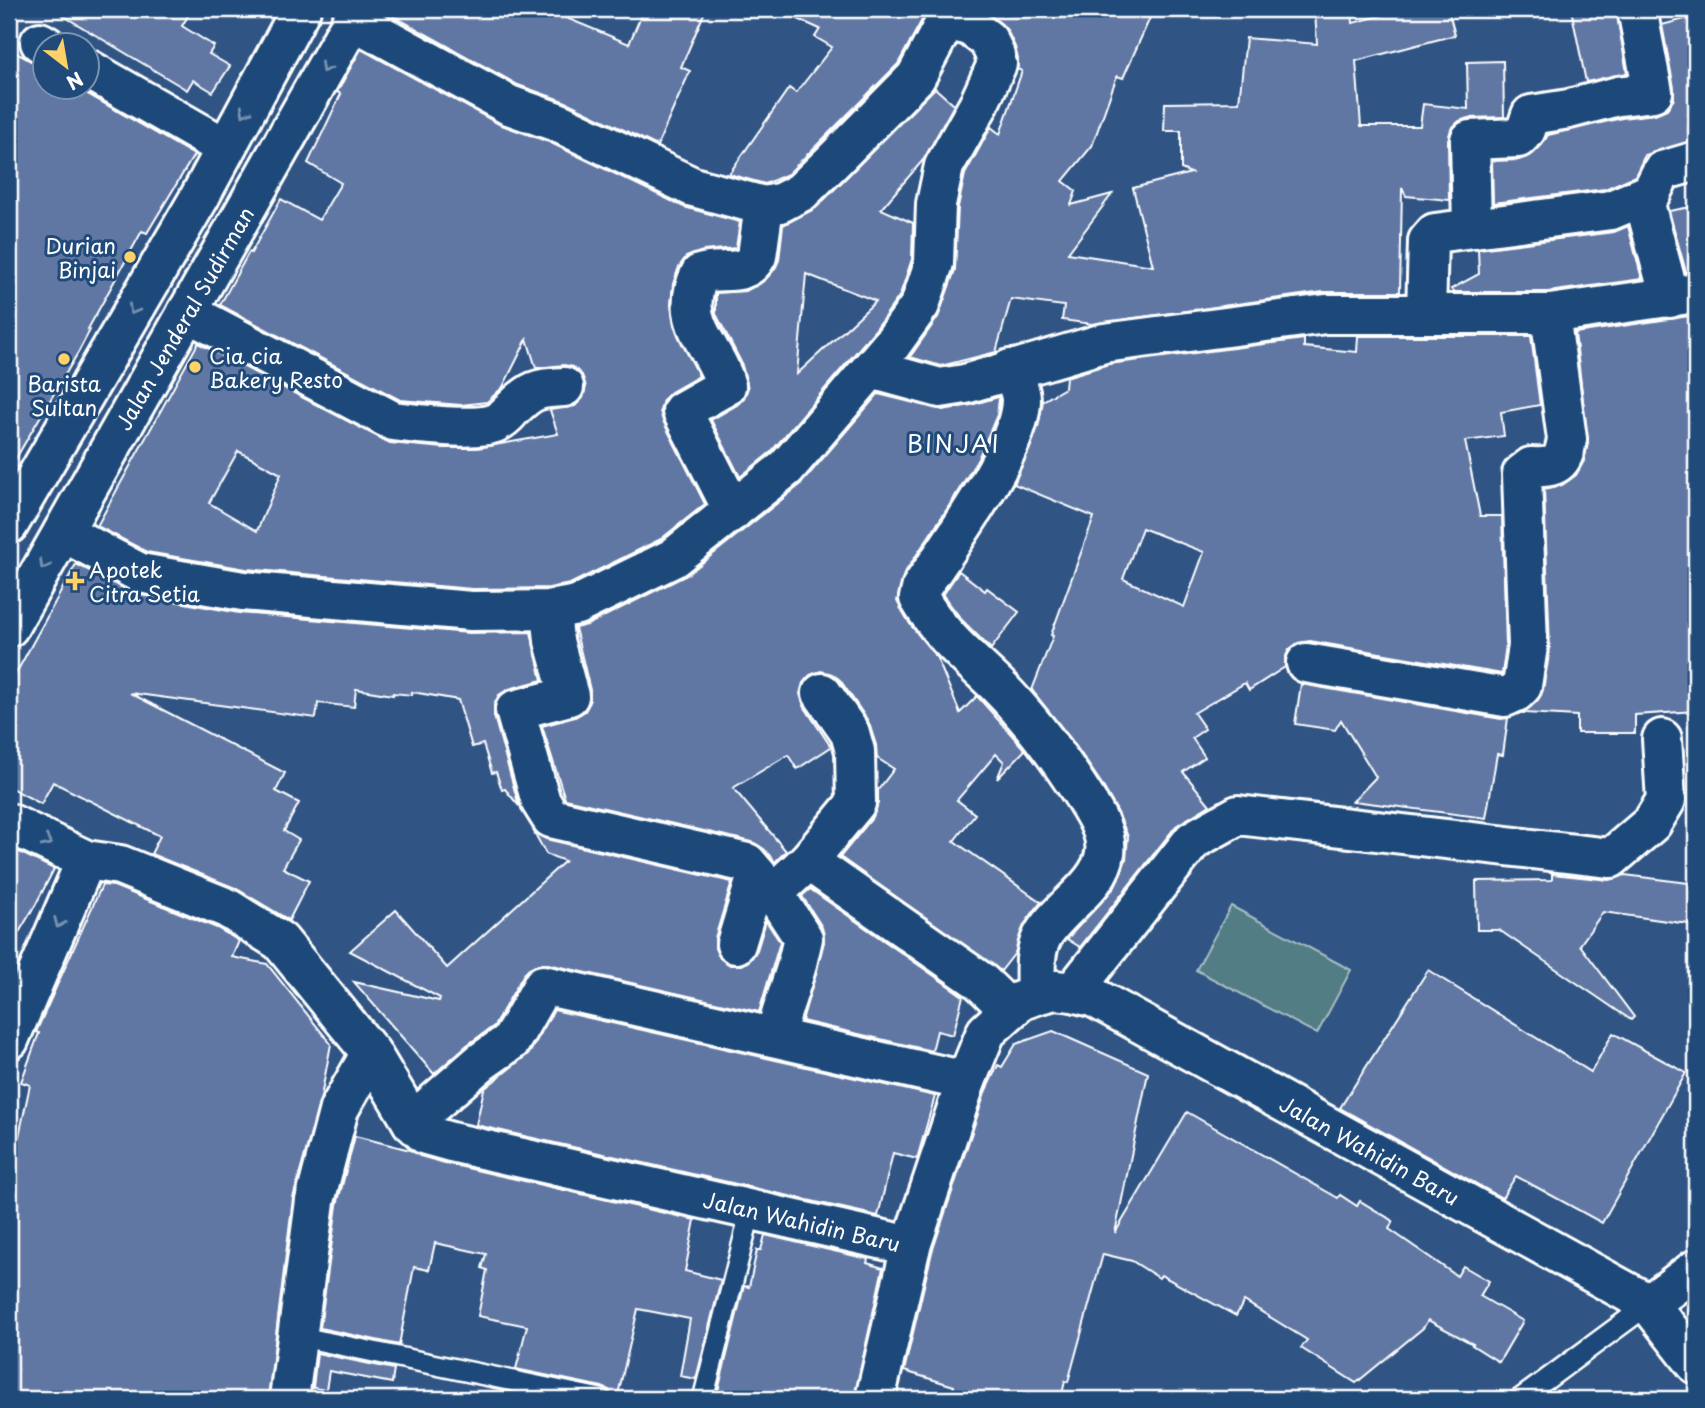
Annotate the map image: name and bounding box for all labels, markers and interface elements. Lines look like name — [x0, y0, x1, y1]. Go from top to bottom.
north arrow — [32, 32, 102, 102]
one-way arrow — [321, 60, 334, 73]
text: N — [62, 66, 89, 97]
one-way arrow — [240, 105, 253, 117]
street label: Jalan Jenderal Sudirman — [107, 200, 261, 436]
place label: Durian Binjai — [46, 229, 116, 285]
marker: Durian Binjai — [122, 249, 138, 265]
one-way arrow — [129, 302, 142, 315]
place label: Cia cia Bakery Resto — [209, 339, 343, 395]
marker: Barista Sultan — [56, 351, 72, 367]
marker: Cia cia Bakery Resto — [187, 359, 203, 375]
place label: Barista Sultan — [27, 367, 101, 423]
district label: BINJAI — [907, 425, 1001, 461]
place label: Apotek Citra Setia — [89, 553, 200, 609]
one-way arrow — [40, 557, 53, 570]
marker: Apotek Citra Setia — [67, 573, 83, 589]
one-way arrow — [40, 833, 52, 847]
one-way arrow — [53, 916, 67, 928]
street label: Jalan Wahidin Baru — [1274, 1087, 1466, 1213]
street label: Jalan Wahidin Baru — [700, 1183, 904, 1259]

